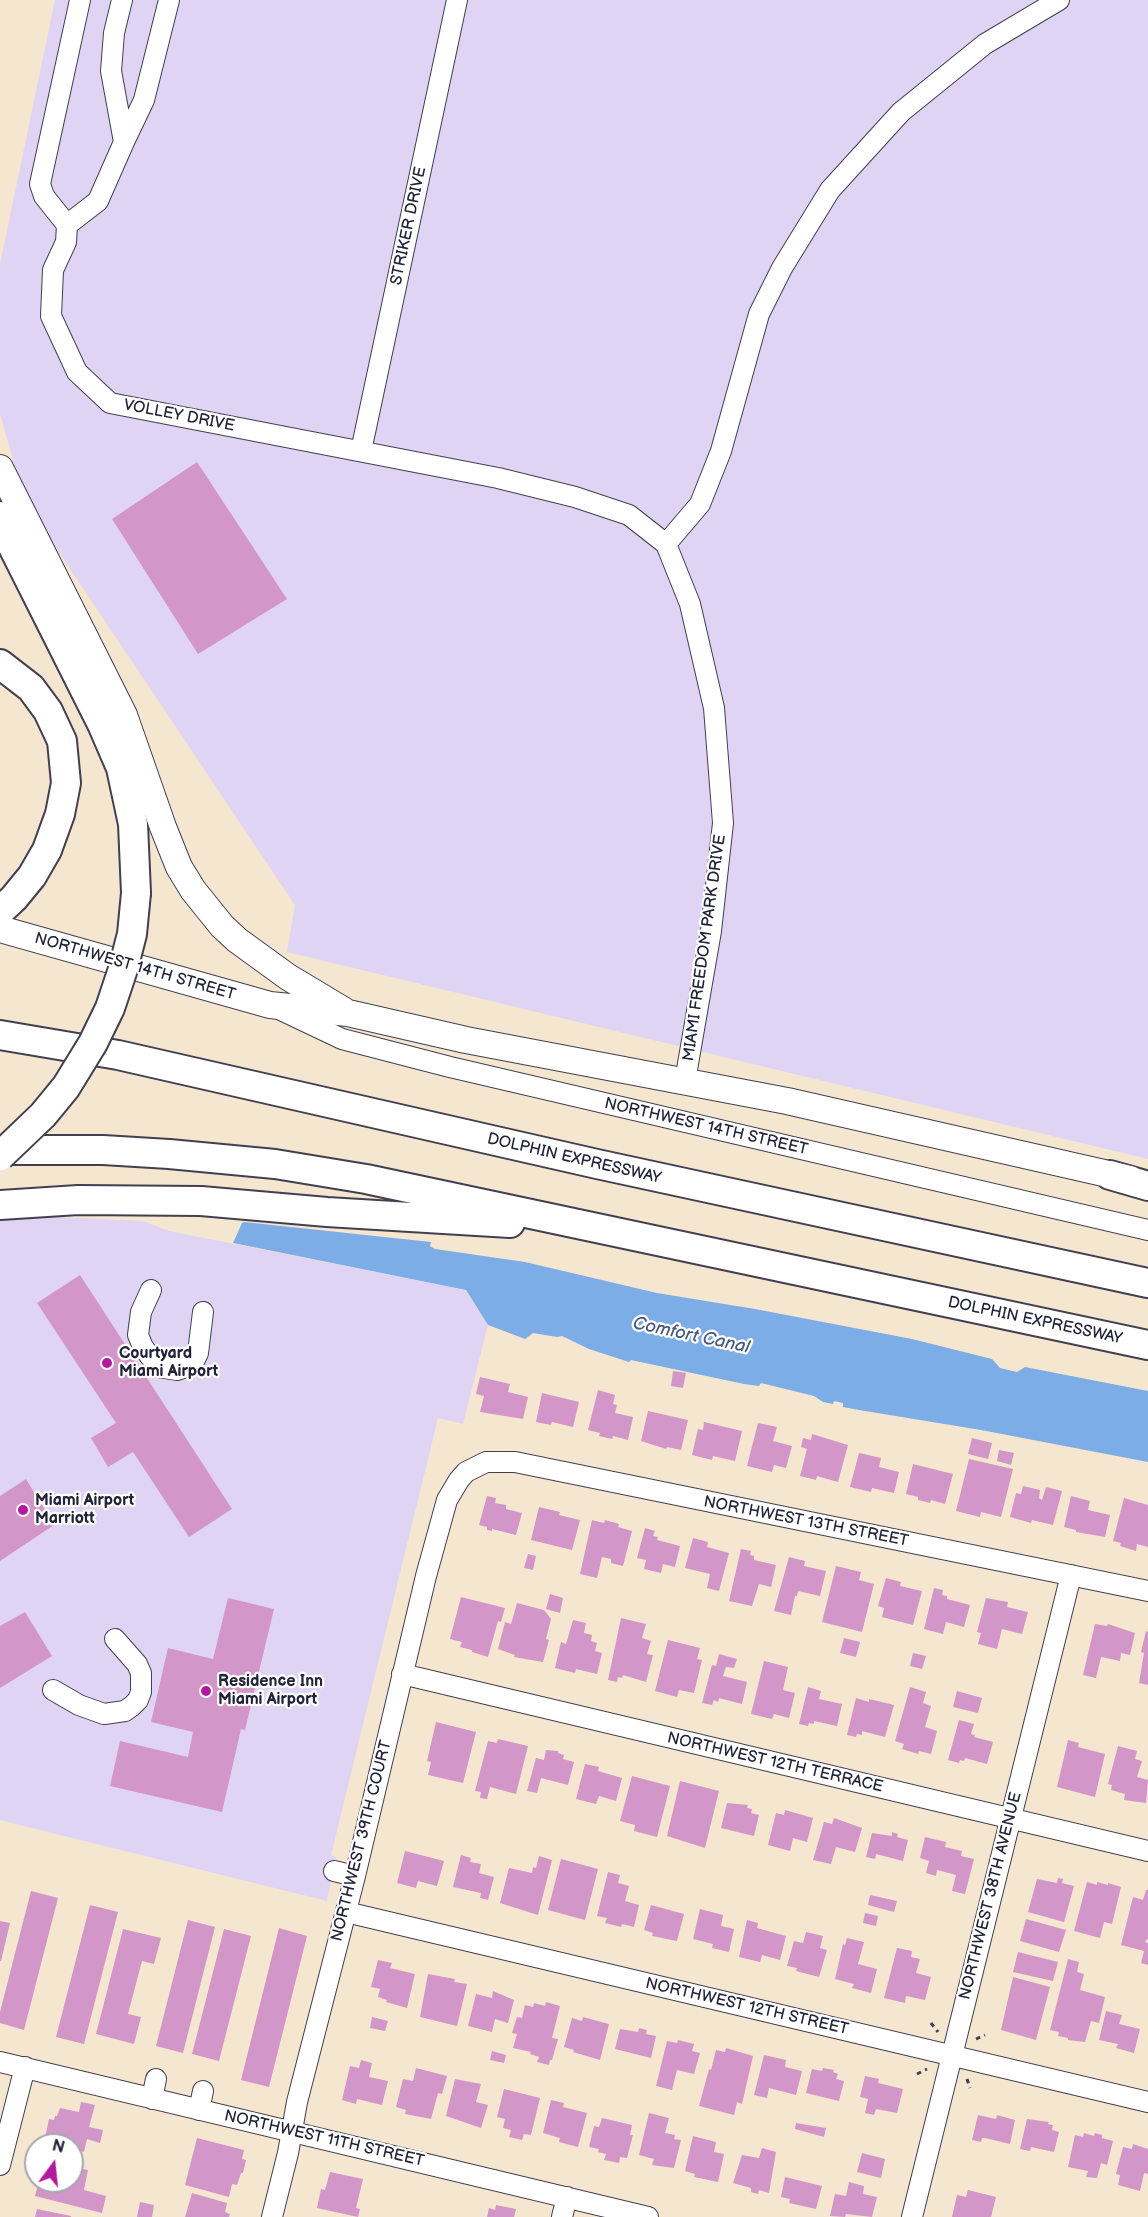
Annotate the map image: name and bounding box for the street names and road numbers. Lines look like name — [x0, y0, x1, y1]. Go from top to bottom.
street label: STRIKER DRIVE — [387, 165, 431, 287]
street label: VOLLEY DRIVE — [122, 396, 236, 436]
street label: MIAMI FREEDOM PARK DRIVE — [680, 833, 730, 1063]
street label: NORTHWEST 14TH STREET — [32, 929, 238, 1005]
street label: NORTHWEST 14TH STREET — [602, 1094, 810, 1160]
street label: DOLPHIN EXPRESSWAY — [485, 1130, 663, 1188]
street label: DOLPHIN EXPRESSWAY — [946, 1293, 1124, 1349]
street label: NORTHWEST 13TH STREET — [702, 1493, 910, 1551]
street label: NORTHWEST 12TH TERRACE — [665, 1729, 885, 1797]
street label: NORTHWEST 39TH COURT — [328, 1738, 396, 1944]
street label: NORTHWEST 38TH AVENUE — [956, 1790, 1026, 2002]
street label: NORTHWEST 12TH STREET — [644, 1974, 850, 2040]
street label: NORTHWEST 11TH STREET — [222, 2107, 426, 2171]

